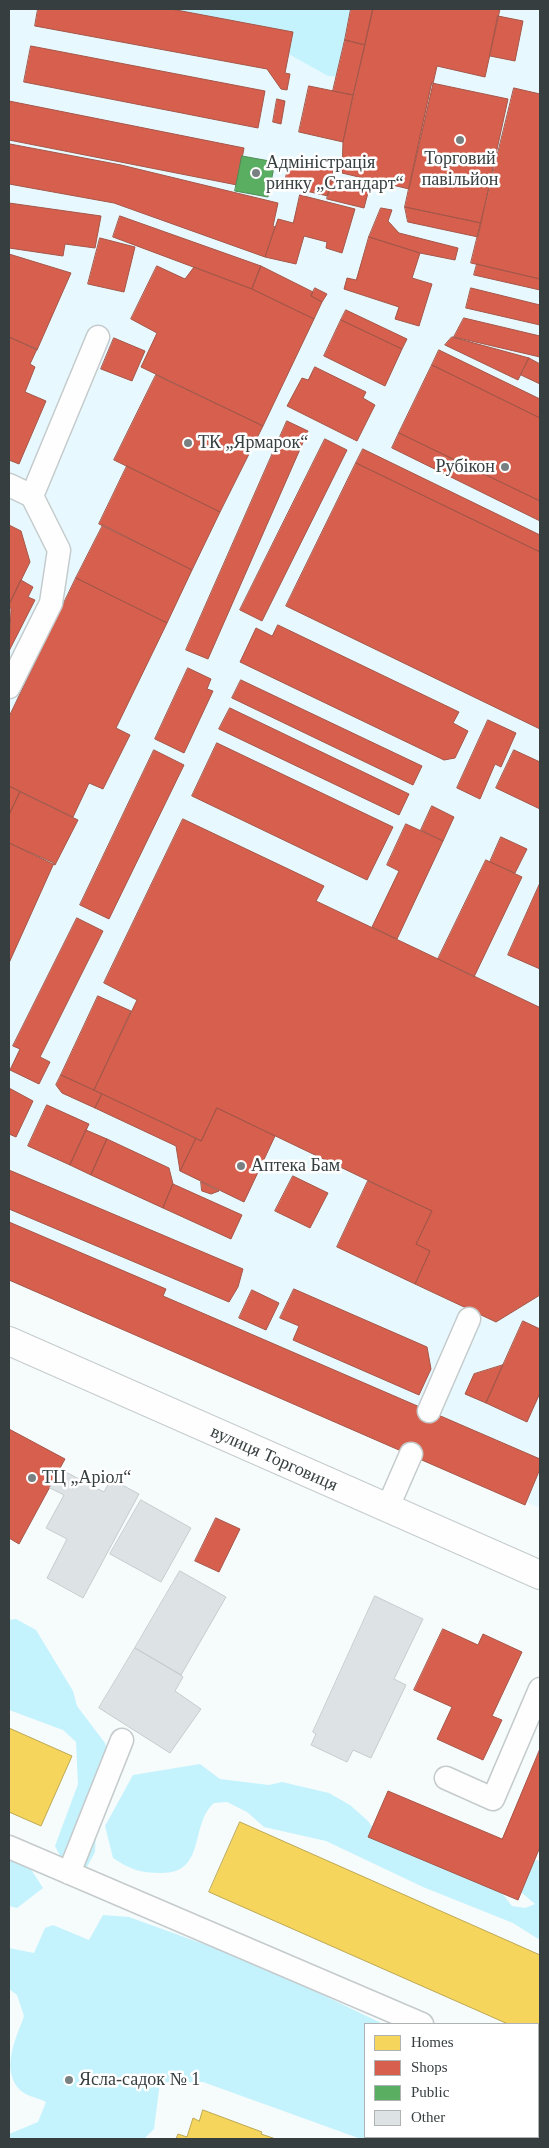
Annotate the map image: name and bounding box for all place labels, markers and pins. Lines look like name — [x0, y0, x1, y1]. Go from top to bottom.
marker: Торговий павільйон — [454, 134, 466, 146]
place label: Торговий павільйон — [422, 148, 498, 190]
place label: Адміністрація ринку „Стандарт“ — [266, 152, 403, 194]
marker: Адміністрація ринку „Стандарт“ — [250, 167, 262, 179]
place label: ТК „Ярмарок“ — [198, 432, 308, 454]
marker: ТК „Ярмарок“ — [182, 437, 194, 449]
place label: Рубікон — [436, 456, 495, 478]
marker: Рубікон — [499, 461, 511, 473]
place label: Аптека Бам — [251, 1155, 340, 1177]
marker: Аптека Бам — [235, 1160, 247, 1172]
place label: ТЦ „Аріол“ — [42, 1467, 131, 1489]
marker: ТЦ „Аріол“ — [26, 1472, 38, 1484]
place label: Ясла-садок № 1 — [79, 2069, 200, 2091]
marker: Ясла-садок № 1 — [63, 2074, 75, 2086]

